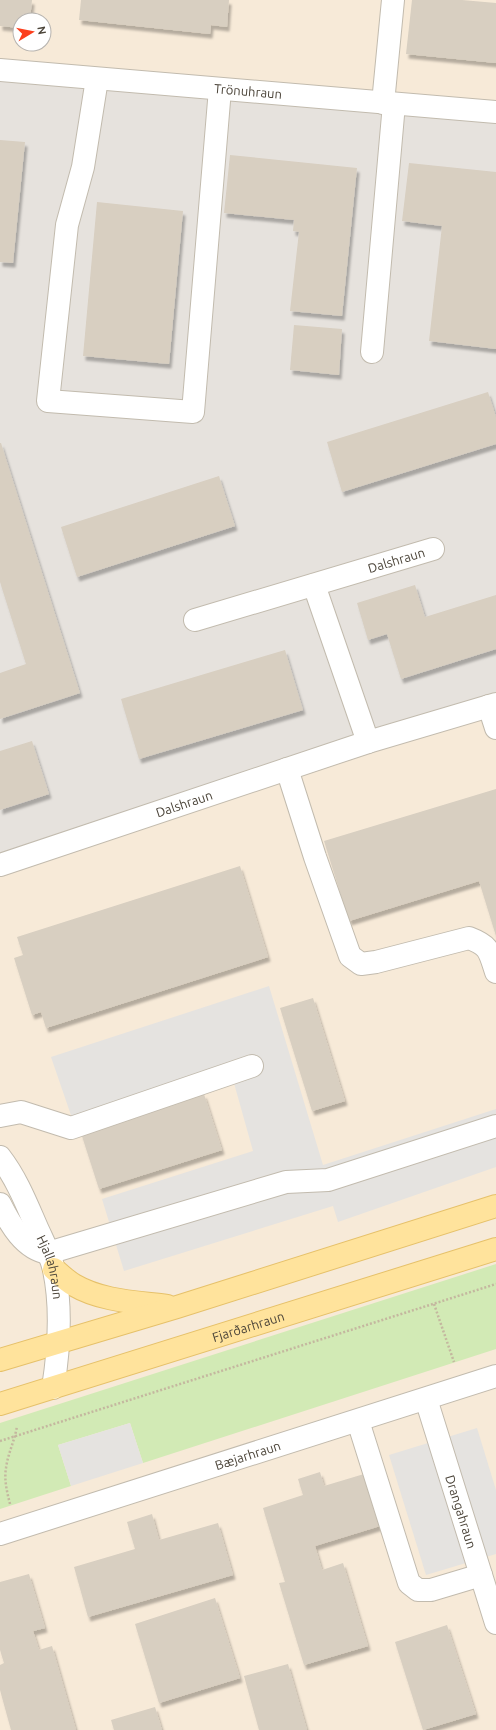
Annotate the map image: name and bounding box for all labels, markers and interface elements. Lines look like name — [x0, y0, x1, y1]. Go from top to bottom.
north arrow — [12, 12, 52, 52]
text: N — [35, 25, 48, 35]
street label: Trönuhraun — [214, 81, 283, 101]
street label: Dalshraun — [366, 545, 426, 575]
street label: Dalshraun — [154, 788, 214, 819]
street label: Hjallahraun — [34, 1233, 65, 1300]
street label: Fjarðarhraun — [210, 1309, 286, 1344]
street label: Bæjarhraun — [213, 1438, 282, 1472]
street label: Drangahraun — [443, 1473, 479, 1550]

